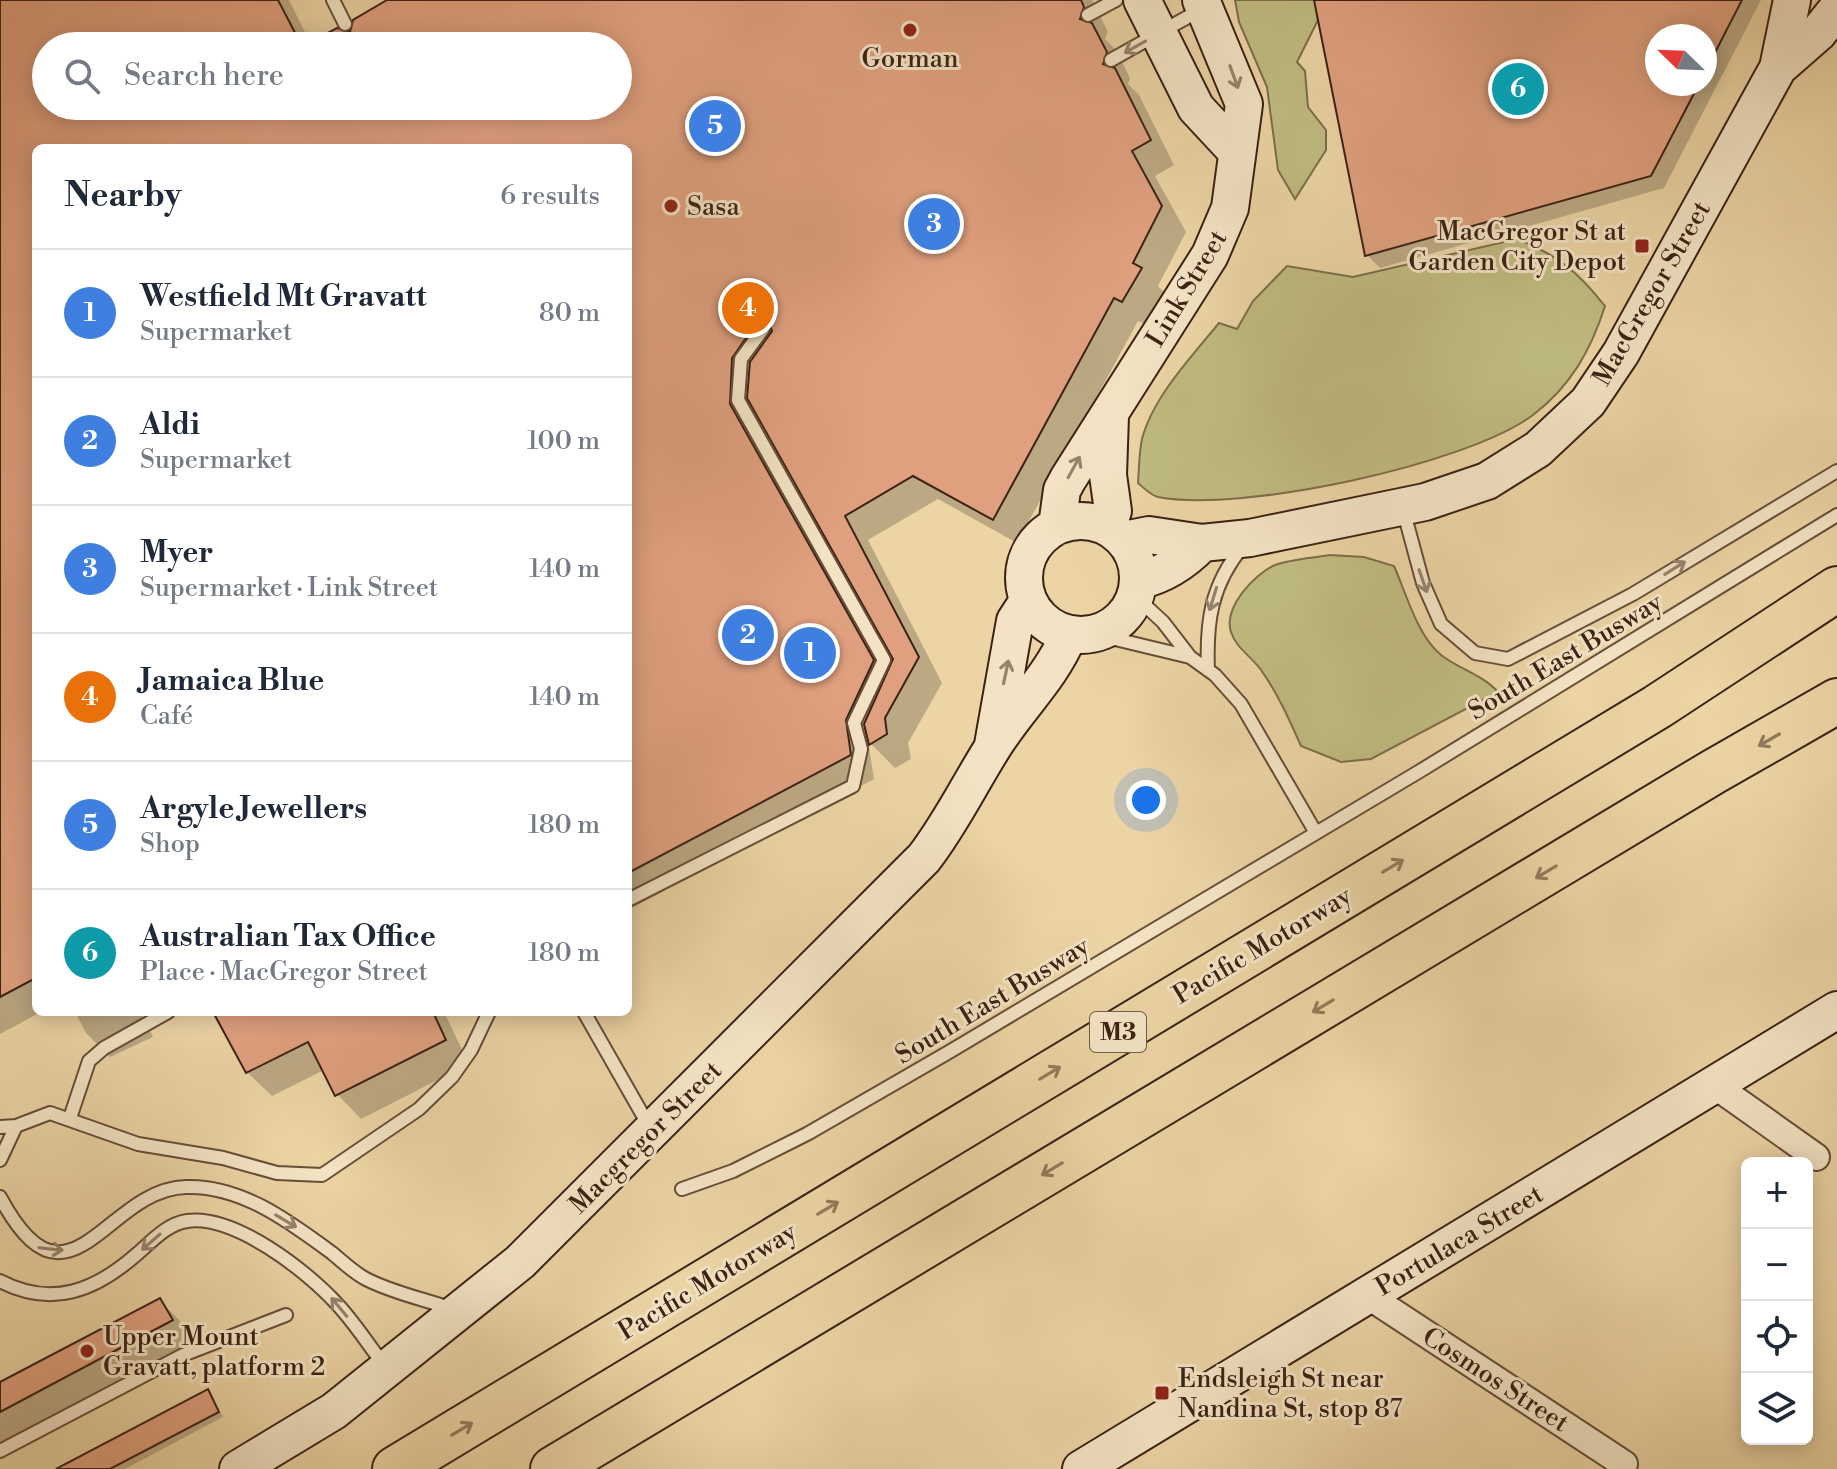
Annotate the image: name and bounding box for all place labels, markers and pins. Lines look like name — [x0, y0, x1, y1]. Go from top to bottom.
marker: Gorman — [901, 21, 919, 39]
place label: Gorman — [862, 43, 958, 75]
pin: 6 — [1492, 59, 1544, 119]
pin: 5 — [689, 96, 741, 156]
place label: Sasa — [687, 191, 740, 223]
pin: 3 — [908, 194, 960, 254]
marker: Sasa — [662, 197, 680, 215]
place label: MacGregor St at Garden City Depot — [1409, 216, 1626, 278]
marker: MacGregor St at Garden City Depot — [1633, 237, 1651, 255]
pin: 4 — [722, 278, 774, 338]
pin: 2 — [722, 605, 774, 665]
pin: 1 — [784, 623, 836, 683]
place label: Upper Mount Gravatt, platform 2 — [103, 1321, 325, 1383]
marker: Upper Mount Gravatt, platform 2 — [78, 1342, 96, 1360]
place label: Endsleigh St near Nandina St, stop 87 — [1178, 1363, 1403, 1425]
marker: Endsleigh St near Nandina St, stop 87 — [1153, 1384, 1171, 1402]

